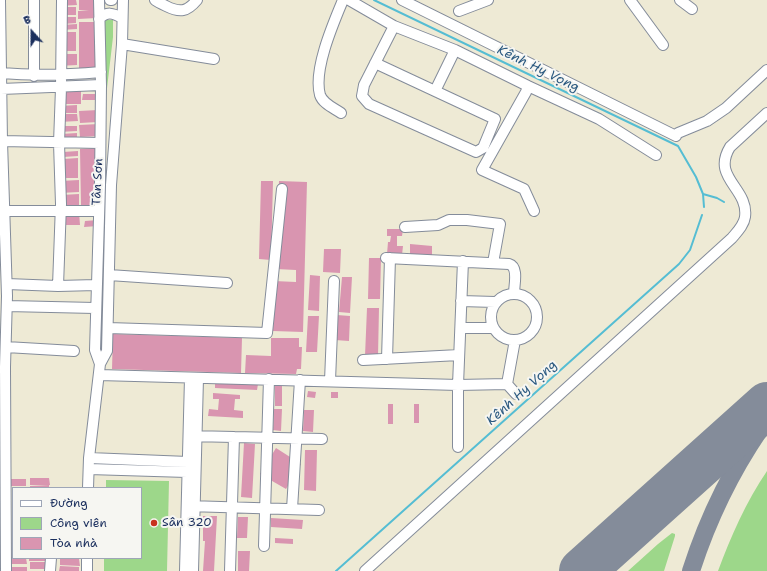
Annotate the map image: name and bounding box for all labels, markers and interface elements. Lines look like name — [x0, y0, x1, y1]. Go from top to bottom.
north arrow — [12, 12, 52, 52]
text: B — [22, 12, 33, 29]
water label: Kênh Hy Vọng — [494, 42, 582, 96]
street label: Tân Sơn — [90, 158, 106, 206]
water label: Kênh Hy Vọng — [484, 357, 560, 429]
legend — [12, 487, 142, 559]
text: Đường — [50, 495, 88, 511]
text: Công viên — [50, 515, 107, 531]
place label: Sân 320 — [162, 516, 212, 530]
marker: Sân 320 — [149, 518, 159, 528]
text: Tòa nhà — [50, 535, 97, 551]

